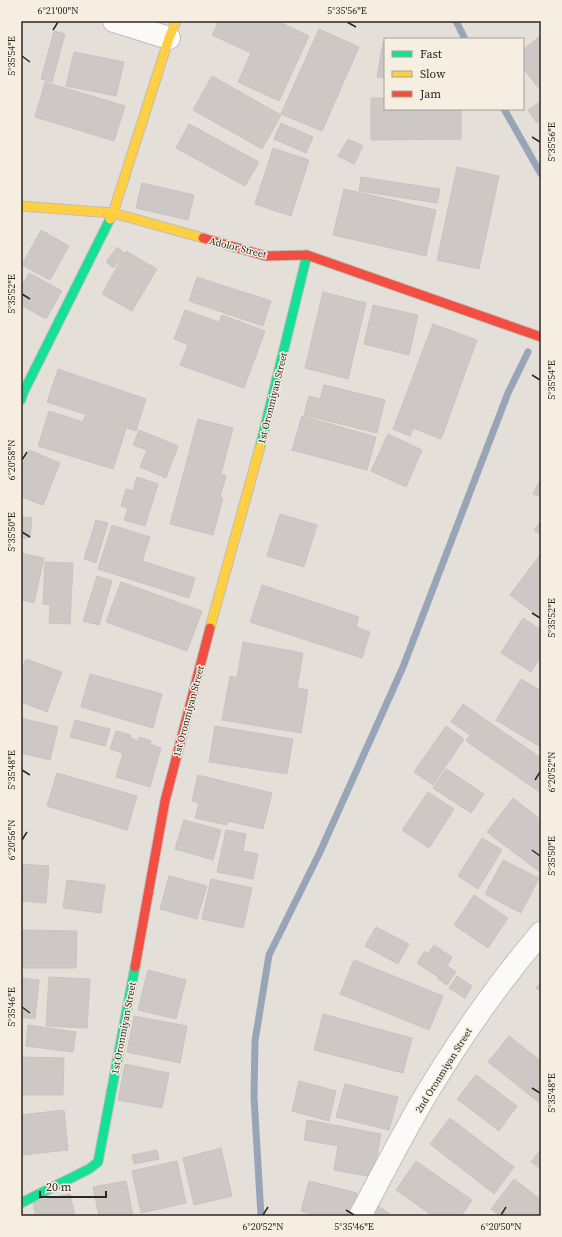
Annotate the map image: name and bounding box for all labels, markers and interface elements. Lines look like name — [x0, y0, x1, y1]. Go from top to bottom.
text: 6°21'00"N — [37, 4, 79, 17]
text: 5°35'56"E — [327, 4, 367, 17]
text: 5°35'54"E — [5, 36, 18, 76]
legend — [384, 38, 524, 110]
text: Fast — [420, 46, 442, 62]
text: Slow — [420, 66, 446, 82]
text: Jam — [419, 86, 441, 102]
text: 5°35'56"E — [545, 122, 558, 162]
street label: Adolor Street — [208, 234, 268, 261]
text: 5°35'52"E — [5, 274, 18, 314]
street label: 1st Oronmiyan Street — [255, 350, 290, 445]
text: 5°35'54"E — [545, 360, 558, 400]
text: 6°20'58"N — [5, 439, 18, 481]
text: 5°35'50"E — [5, 512, 18, 552]
text: 5°35'52"E — [545, 598, 558, 638]
street label: 1st Oronmiyan Street — [170, 663, 207, 758]
text: 5°35'48"E — [5, 750, 18, 790]
text: 6°20'52"N — [545, 751, 558, 793]
text: 6°20'56"N — [5, 819, 18, 861]
text: 5°35'50"E — [545, 836, 558, 876]
street label: 1st Oronmiyan Street — [108, 980, 139, 1075]
text: 5°35'46"E — [5, 987, 18, 1027]
street label: 2nd Oronmiyan Street — [412, 1025, 475, 1115]
text: 5°35'48"E — [545, 1073, 558, 1113]
scale bar — [40, 1173, 106, 1199]
text: 20 m — [46, 1179, 72, 1195]
text: 6°20'52"N — [242, 1220, 284, 1233]
text: 5°35'46"E — [334, 1220, 374, 1233]
text: 6°20'50"N — [480, 1220, 522, 1233]

